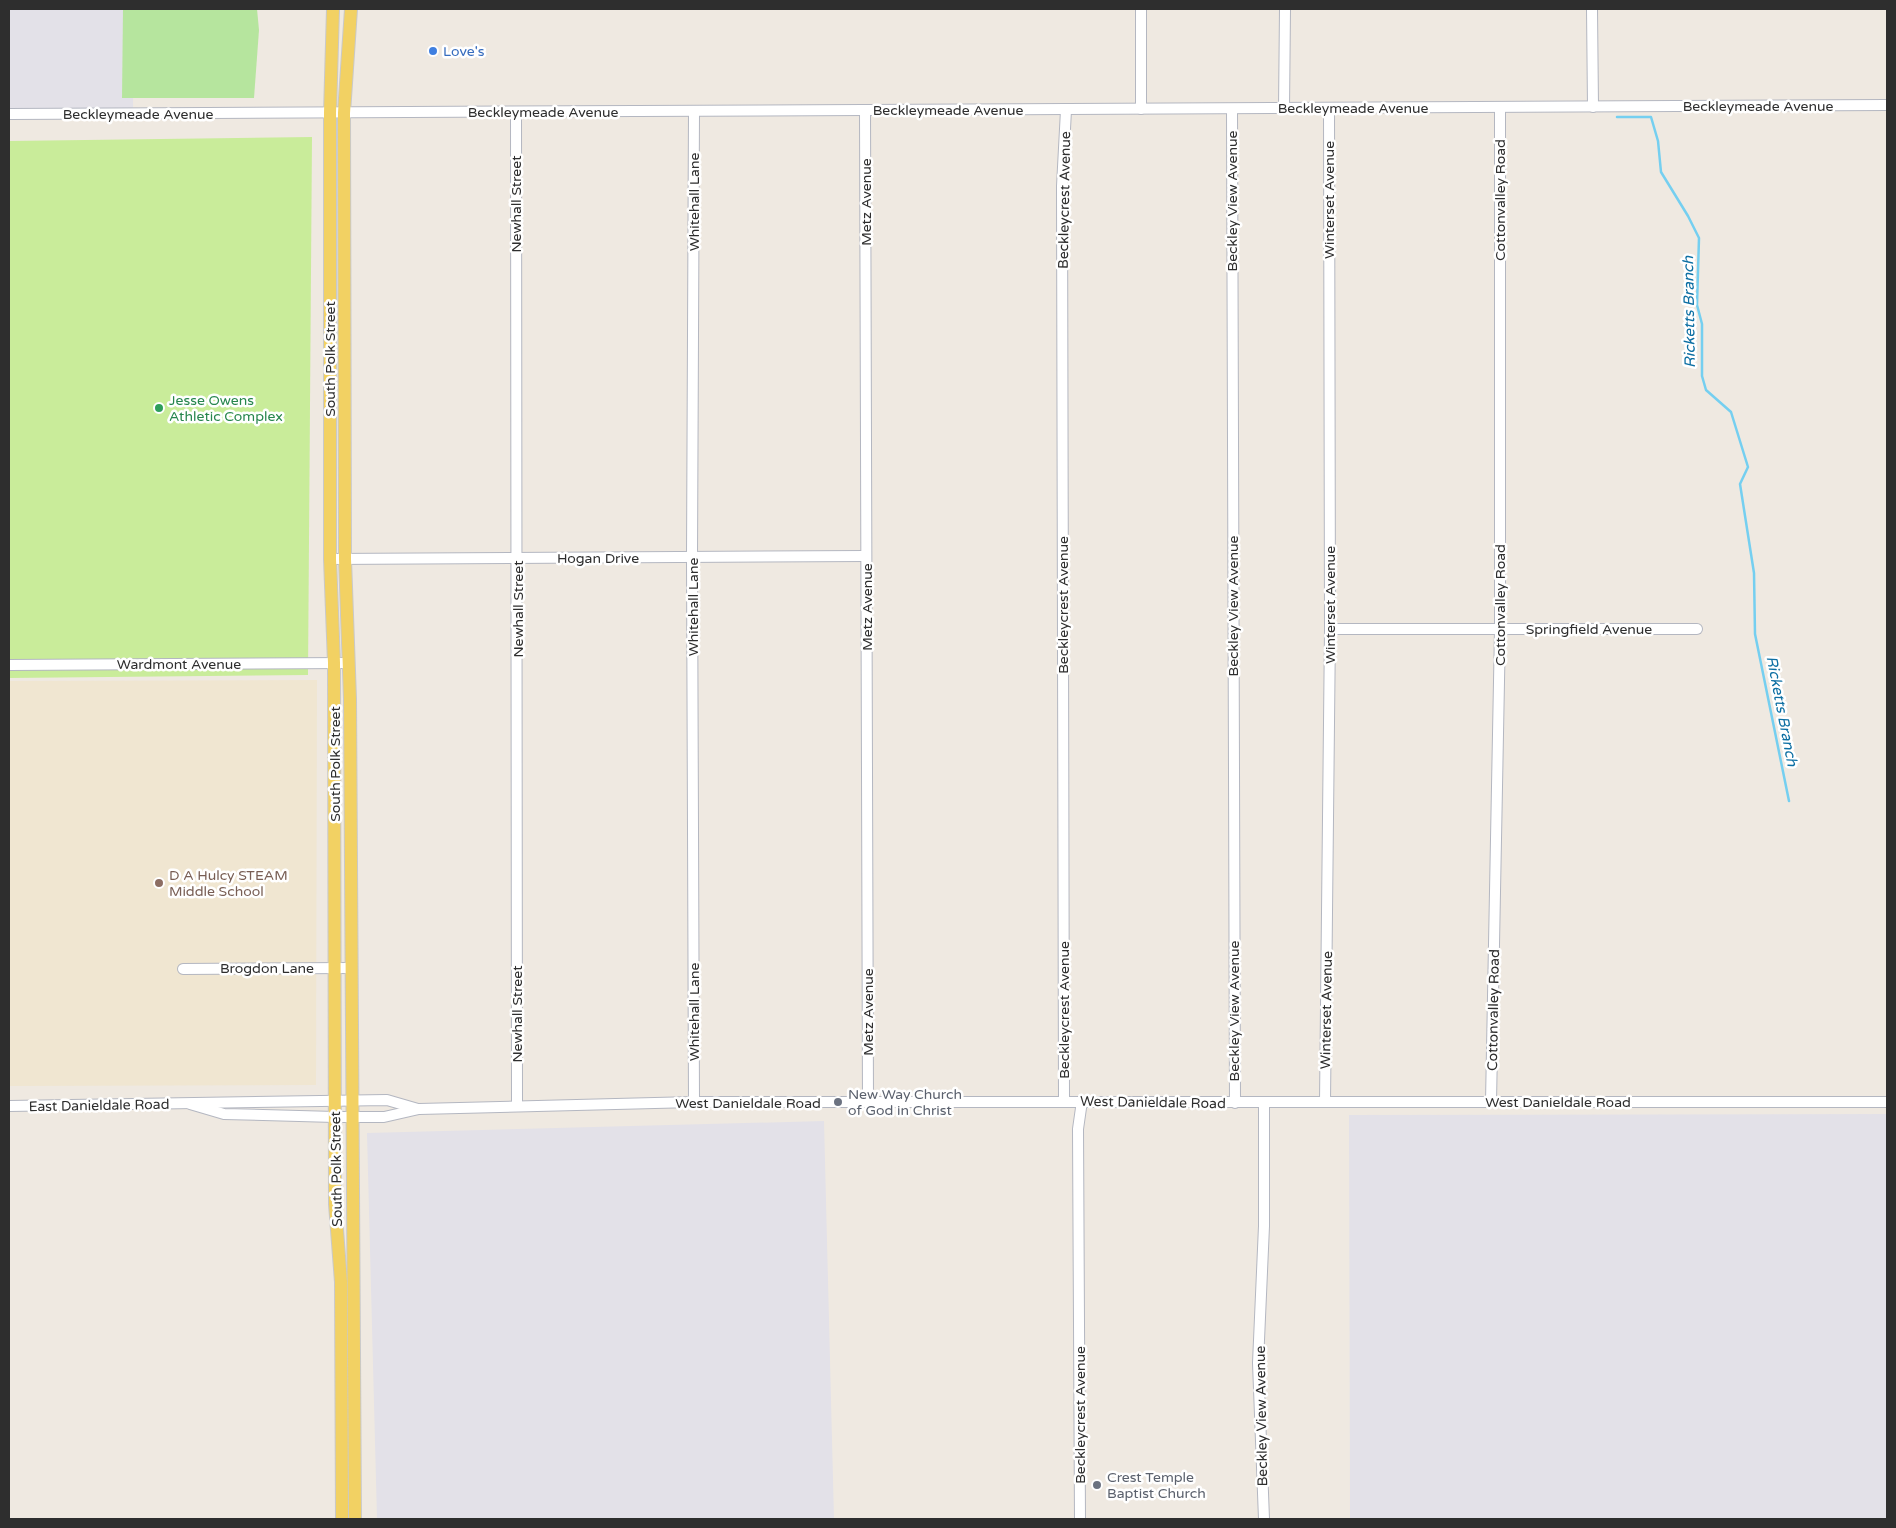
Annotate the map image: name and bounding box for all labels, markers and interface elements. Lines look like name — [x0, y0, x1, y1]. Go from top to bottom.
place label: Love's — [443, 43, 485, 60]
marker: Love's — [427, 45, 439, 57]
street label: Beckleymeade Avenue — [1683, 98, 1833, 115]
street label: Beckleymeade Avenue — [1278, 100, 1428, 117]
street label: Beckleymeade Avenue — [873, 102, 1023, 119]
street label: Beckleymeade Avenue — [468, 104, 618, 121]
street label: Beckleymeade Avenue — [63, 106, 213, 123]
street label: Beckley View Avenue — [1224, 130, 1241, 271]
street label: Beckleycrest Avenue — [1055, 131, 1074, 269]
street label: Cottonvalley Road — [1492, 139, 1509, 261]
street label: Winterset Avenue — [1321, 141, 1338, 259]
street label: Whitehall Lane — [686, 153, 703, 251]
street label: Newhall Street — [508, 155, 525, 253]
street label: Metz Avenue — [858, 158, 875, 246]
water label: Ricketts Branch — [1679, 255, 1699, 368]
street label: South Polk Street — [322, 301, 339, 417]
place label: Jesse Owens Athletic Complex — [169, 392, 283, 425]
marker: Jesse Owens Athletic Complex — [153, 402, 165, 414]
street label: Beckley View Avenue — [1225, 535, 1242, 676]
street label: Beckleycrest Avenue — [1055, 536, 1072, 674]
street label: Cottonvalley Road — [1492, 544, 1509, 666]
street label: Winterset Avenue — [1322, 546, 1339, 664]
street label: Hogan Drive — [557, 550, 639, 567]
street label: Whitehall Lane — [685, 558, 702, 656]
street label: Newhall Street — [510, 560, 527, 658]
street label: Metz Avenue — [859, 563, 876, 651]
street label: Springfield Avenue — [1526, 621, 1652, 638]
water label: Ricketts Branch — [1762, 654, 1802, 769]
street label: Wardmont Avenue — [117, 656, 241, 673]
street label: South Polk Street — [327, 706, 344, 822]
place label: D A Hulcy STEAM Middle School — [169, 867, 288, 900]
marker: D A Hulcy STEAM Middle School — [153, 877, 165, 889]
street label: Beckley View Avenue — [1226, 940, 1243, 1081]
street label: Beckleycrest Avenue — [1056, 941, 1073, 1079]
street label: Cottonvalley Road — [1484, 949, 1503, 1071]
street label: Winterset Avenue — [1317, 951, 1336, 1069]
street label: Brogdon Lane — [220, 960, 314, 977]
street label: Whitehall Lane — [686, 963, 703, 1061]
street label: Newhall Street — [509, 965, 526, 1063]
street label: Metz Avenue — [860, 968, 877, 1056]
place label: New Way Church of God in Christ — [848, 1086, 962, 1119]
street label: West Danieldale Road — [1080, 1093, 1226, 1112]
street label: West Danieldale Road — [1485, 1094, 1631, 1111]
street label: West Danieldale Road — [675, 1095, 821, 1112]
street label: East Danieldale Road — [28, 1096, 170, 1115]
marker: New Way Church of God in Christ — [832, 1096, 844, 1108]
street label: South Polk Street — [327, 1110, 346, 1227]
street label: Beckley View Avenue — [1252, 1345, 1271, 1487]
street label: Beckleycrest Avenue — [1072, 1346, 1089, 1484]
place label: Crest Temple Baptist Church — [1107, 1469, 1206, 1502]
marker: Crest Temple Baptist Church — [1091, 1479, 1103, 1491]

